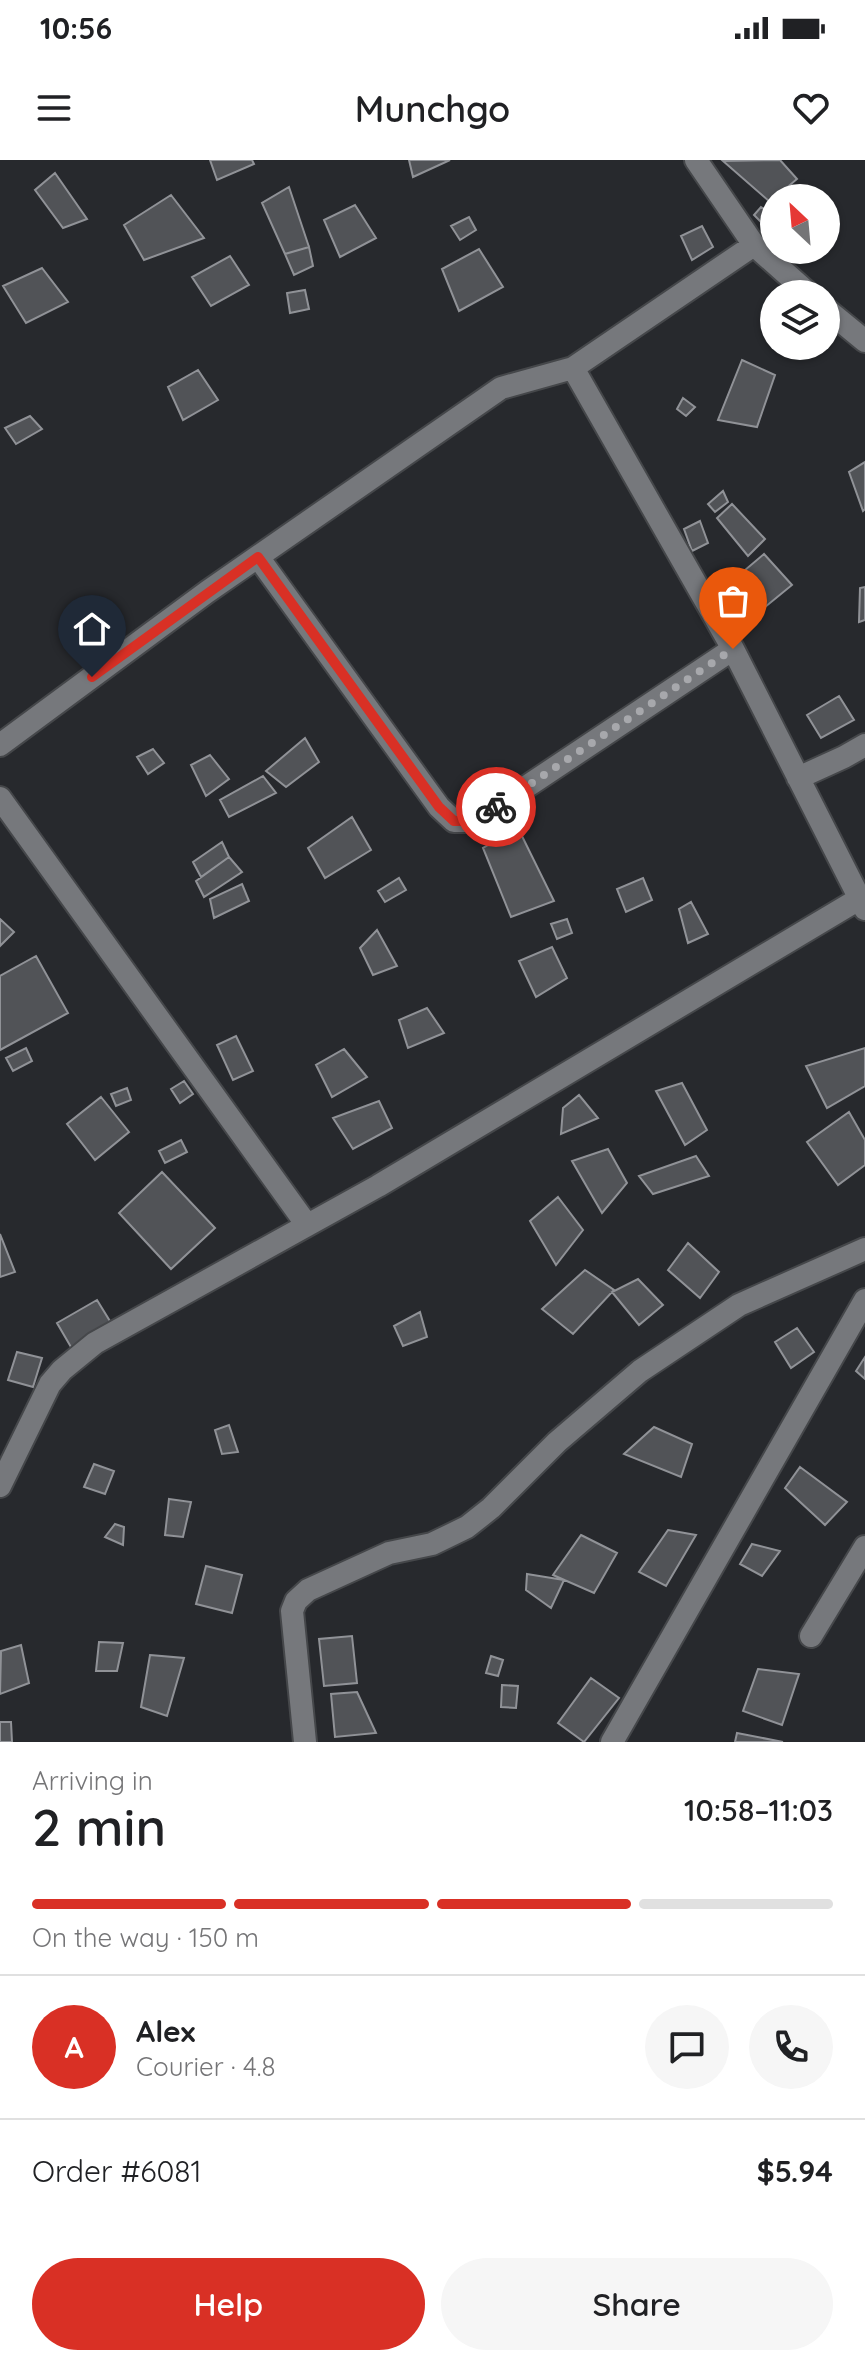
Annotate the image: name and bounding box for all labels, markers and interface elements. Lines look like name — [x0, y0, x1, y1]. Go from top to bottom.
text: 10:56 — [40, 9, 112, 47]
icon: menu — [32, 86, 76, 130]
text: Munchgo — [355, 86, 510, 131]
icon: heart — [789, 86, 833, 130]
north arrow — [760, 184, 840, 264]
map controls — [760, 184, 840, 360]
button: layers — [760, 280, 840, 360]
pin — [699, 567, 767, 649]
icon: bag — [711, 579, 755, 623]
pin — [58, 595, 126, 677]
icon: home — [70, 607, 114, 651]
courier — [456, 767, 536, 847]
icon: bike — [474, 785, 518, 829]
text: Arriving in — [32, 1764, 153, 1797]
text: 10:58–11:03 — [684, 1791, 833, 1829]
text: 2 min — [32, 1794, 166, 1859]
text: On the way · 150 m — [32, 1921, 259, 1954]
button: chat — [645, 2005, 729, 2089]
button: phone — [749, 2005, 833, 2089]
text: Alex — [136, 2012, 195, 2050]
text: A — [64, 2028, 84, 2066]
text: Courier · 4.8 — [136, 2050, 275, 2083]
text: Order #6081 — [32, 2152, 202, 2190]
text: $5.94 — [757, 2152, 833, 2190]
button: Help — [32, 2258, 425, 2350]
button: Share — [441, 2258, 833, 2350]

